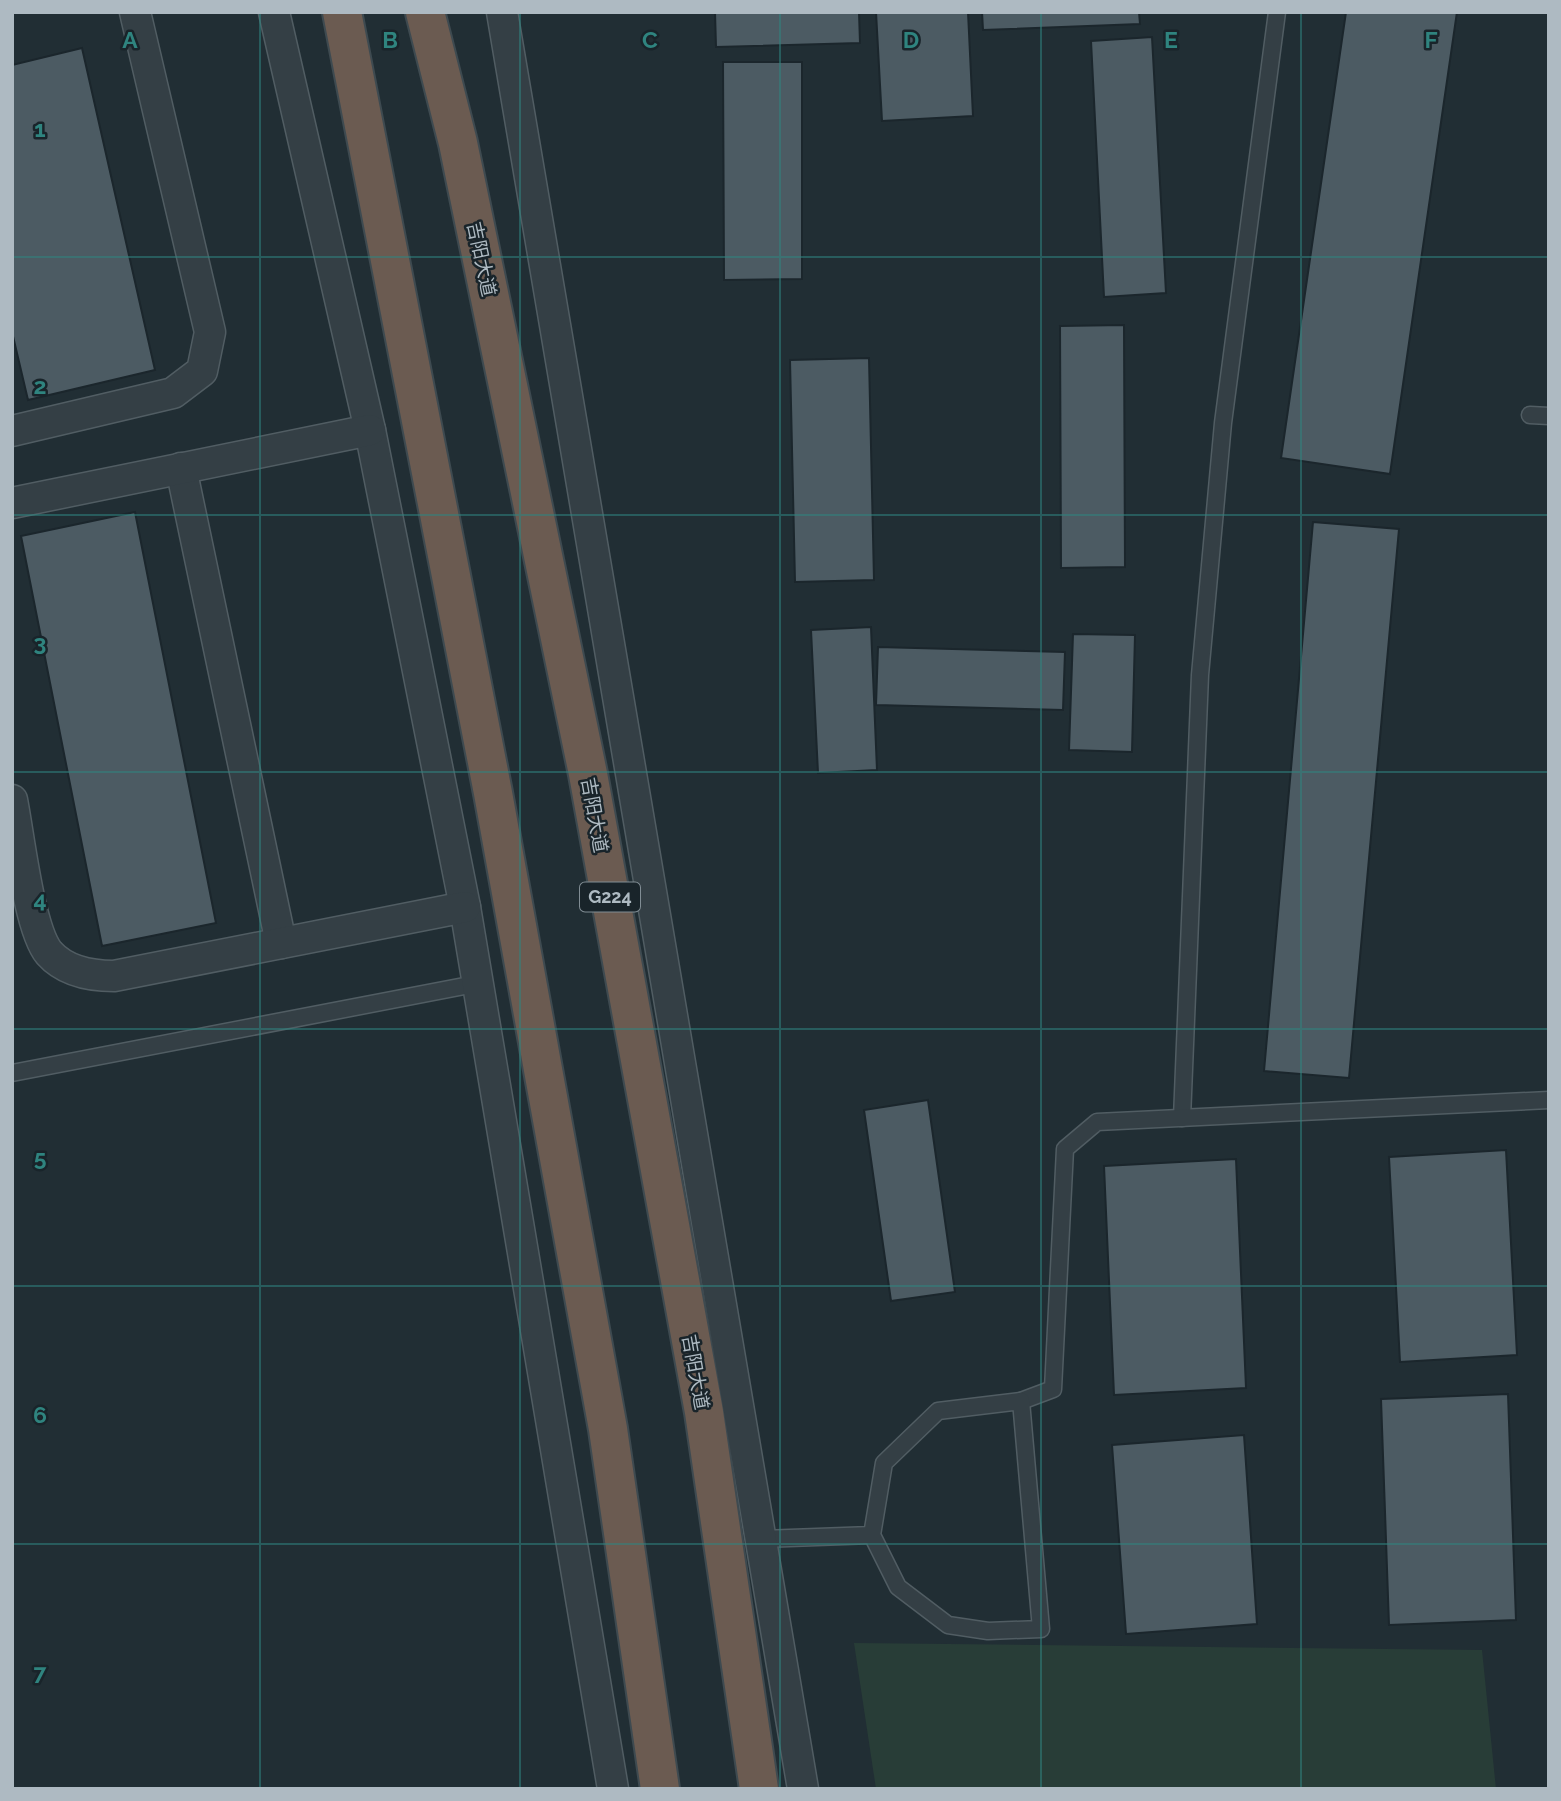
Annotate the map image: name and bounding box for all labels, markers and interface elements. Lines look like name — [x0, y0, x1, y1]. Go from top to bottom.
text: A — [122, 26, 138, 53]
text: B — [382, 26, 398, 53]
text: C — [642, 26, 658, 53]
text: D — [903, 26, 919, 53]
text: E — [1164, 26, 1178, 53]
text: F — [1424, 26, 1438, 53]
text: 1 — [34, 115, 46, 142]
street label: 吉阳大道 — [463, 220, 501, 298]
text: 2 — [34, 372, 46, 399]
text: 3 — [34, 629, 46, 656]
street label: 吉阳大道 — [578, 776, 612, 854]
road number: G224 — [580, 882, 640, 912]
text: 4 — [33, 886, 47, 913]
text: 5 — [34, 1144, 47, 1171]
street label: 吉阳大道 — [679, 1333, 713, 1411]
text: 6 — [33, 1401, 47, 1428]
text: 7 — [34, 1658, 47, 1685]

